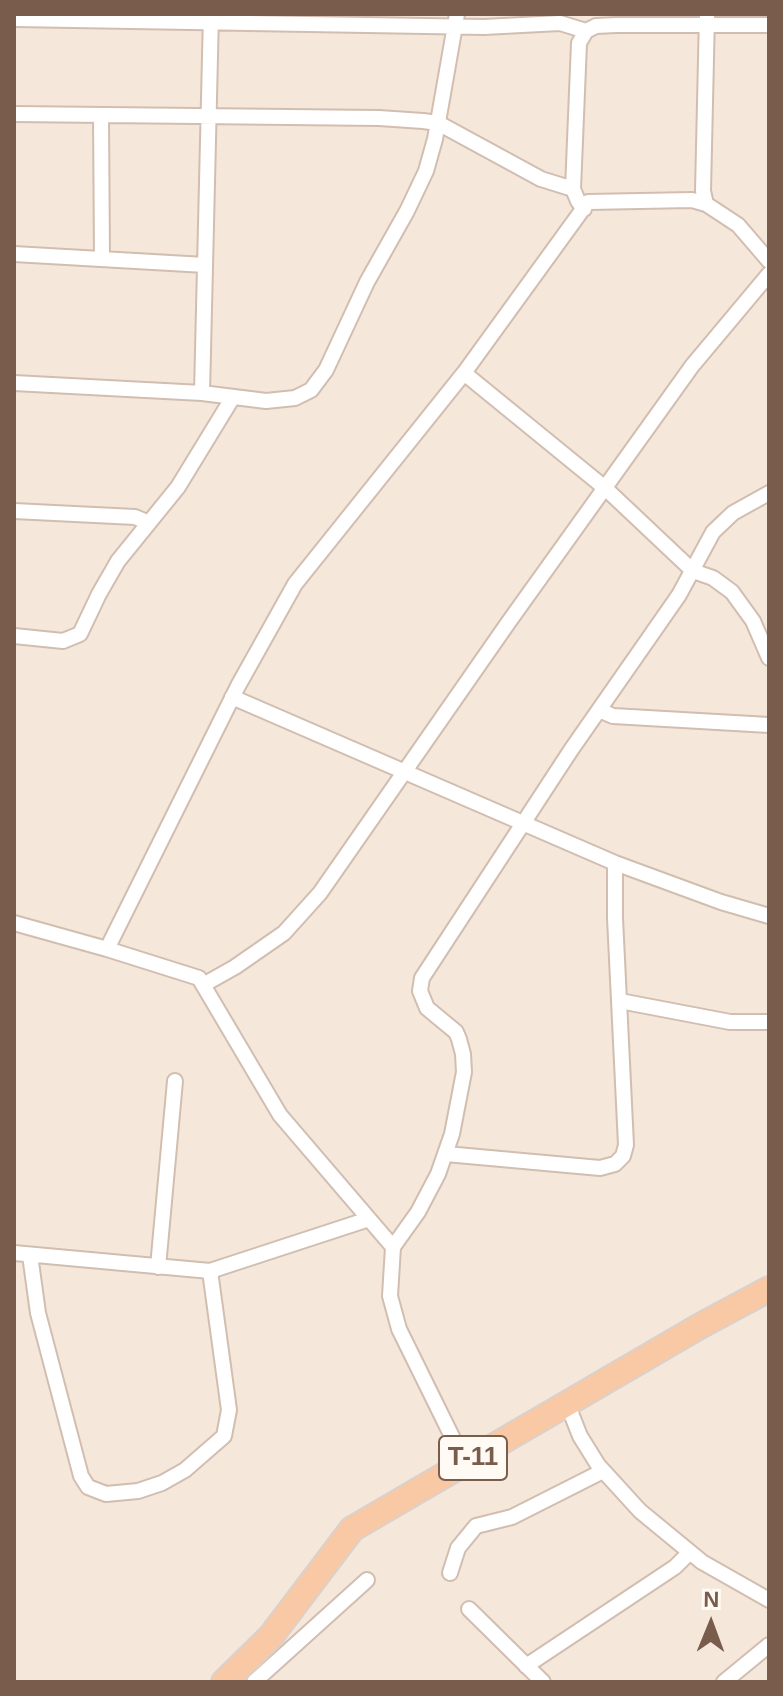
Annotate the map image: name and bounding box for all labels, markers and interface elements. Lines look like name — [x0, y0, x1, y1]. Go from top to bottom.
road number: T-11 — [439, 1436, 507, 1480]
north arrow — [671, 1584, 751, 1664]
text: N — [703, 1587, 720, 1612]

